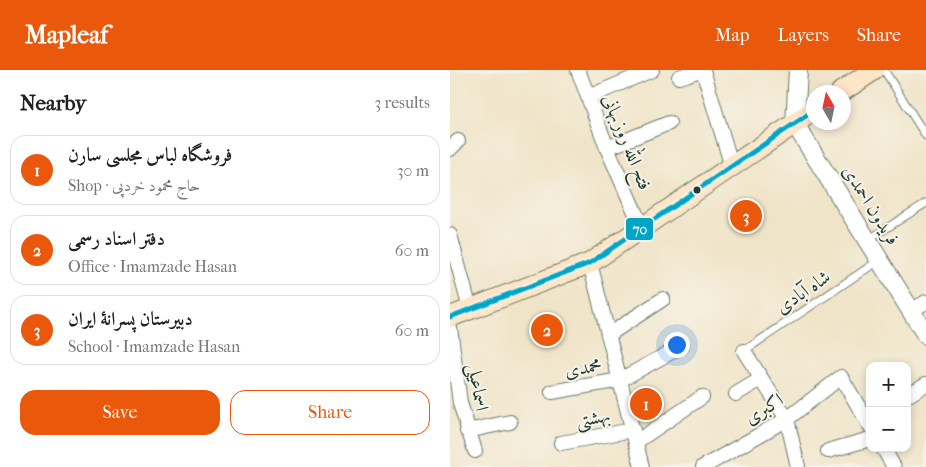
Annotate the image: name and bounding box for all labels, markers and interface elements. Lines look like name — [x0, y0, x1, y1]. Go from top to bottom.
text: Mapleaf — [25, 21, 108, 49]
text: Map — [715, 25, 749, 46]
text: Layers — [777, 25, 829, 46]
text: Share — [857, 25, 901, 46]
north arrow — [806, 85, 851, 130]
street label: فتح الله روزبهانی — [592, 89, 660, 195]
text: Nearby — [20, 91, 86, 115]
text: 3 results — [374, 93, 430, 112]
text: فروشگاه لباس مجلسی سارن — [68, 144, 232, 166]
text: 1 — [34, 161, 40, 180]
text: 30 m — [397, 161, 429, 180]
street label: فریدون احمدی — [837, 161, 904, 250]
text: Shop · حاج محمود خردپی — [68, 176, 200, 195]
unlabelled marker — [692, 185, 702, 195]
pin: 3 — [730, 197, 762, 235]
line badge: 70 — [625, 217, 654, 241]
text: 70 — [632, 221, 647, 238]
text: دفتر اسناد رسمی — [68, 228, 165, 250]
text: 2 — [33, 241, 41, 260]
text: 60 m — [395, 241, 429, 260]
text: Office · Imamzade Hasan — [68, 257, 237, 276]
street label: شاه آبادی — [771, 266, 835, 318]
text: دبیرستان پسرانهٔ ایران — [68, 308, 193, 330]
pin: 2 — [531, 311, 563, 349]
text: 3 — [34, 321, 40, 340]
text: 60 m — [395, 321, 429, 340]
your location — [664, 332, 690, 358]
text: School · Imamzade Hasan — [68, 337, 240, 356]
street label: محمدی — [563, 354, 604, 382]
street label: اسماعیلی — [460, 361, 493, 413]
map controls — [866, 362, 911, 452]
button: + — [866, 362, 911, 407]
pin: 1 — [630, 385, 662, 423]
street label: اکبری — [741, 389, 787, 429]
button: Save — [20, 390, 220, 435]
button: Share — [230, 390, 430, 435]
street label: بهشتی — [574, 404, 613, 434]
button: − — [866, 407, 911, 452]

